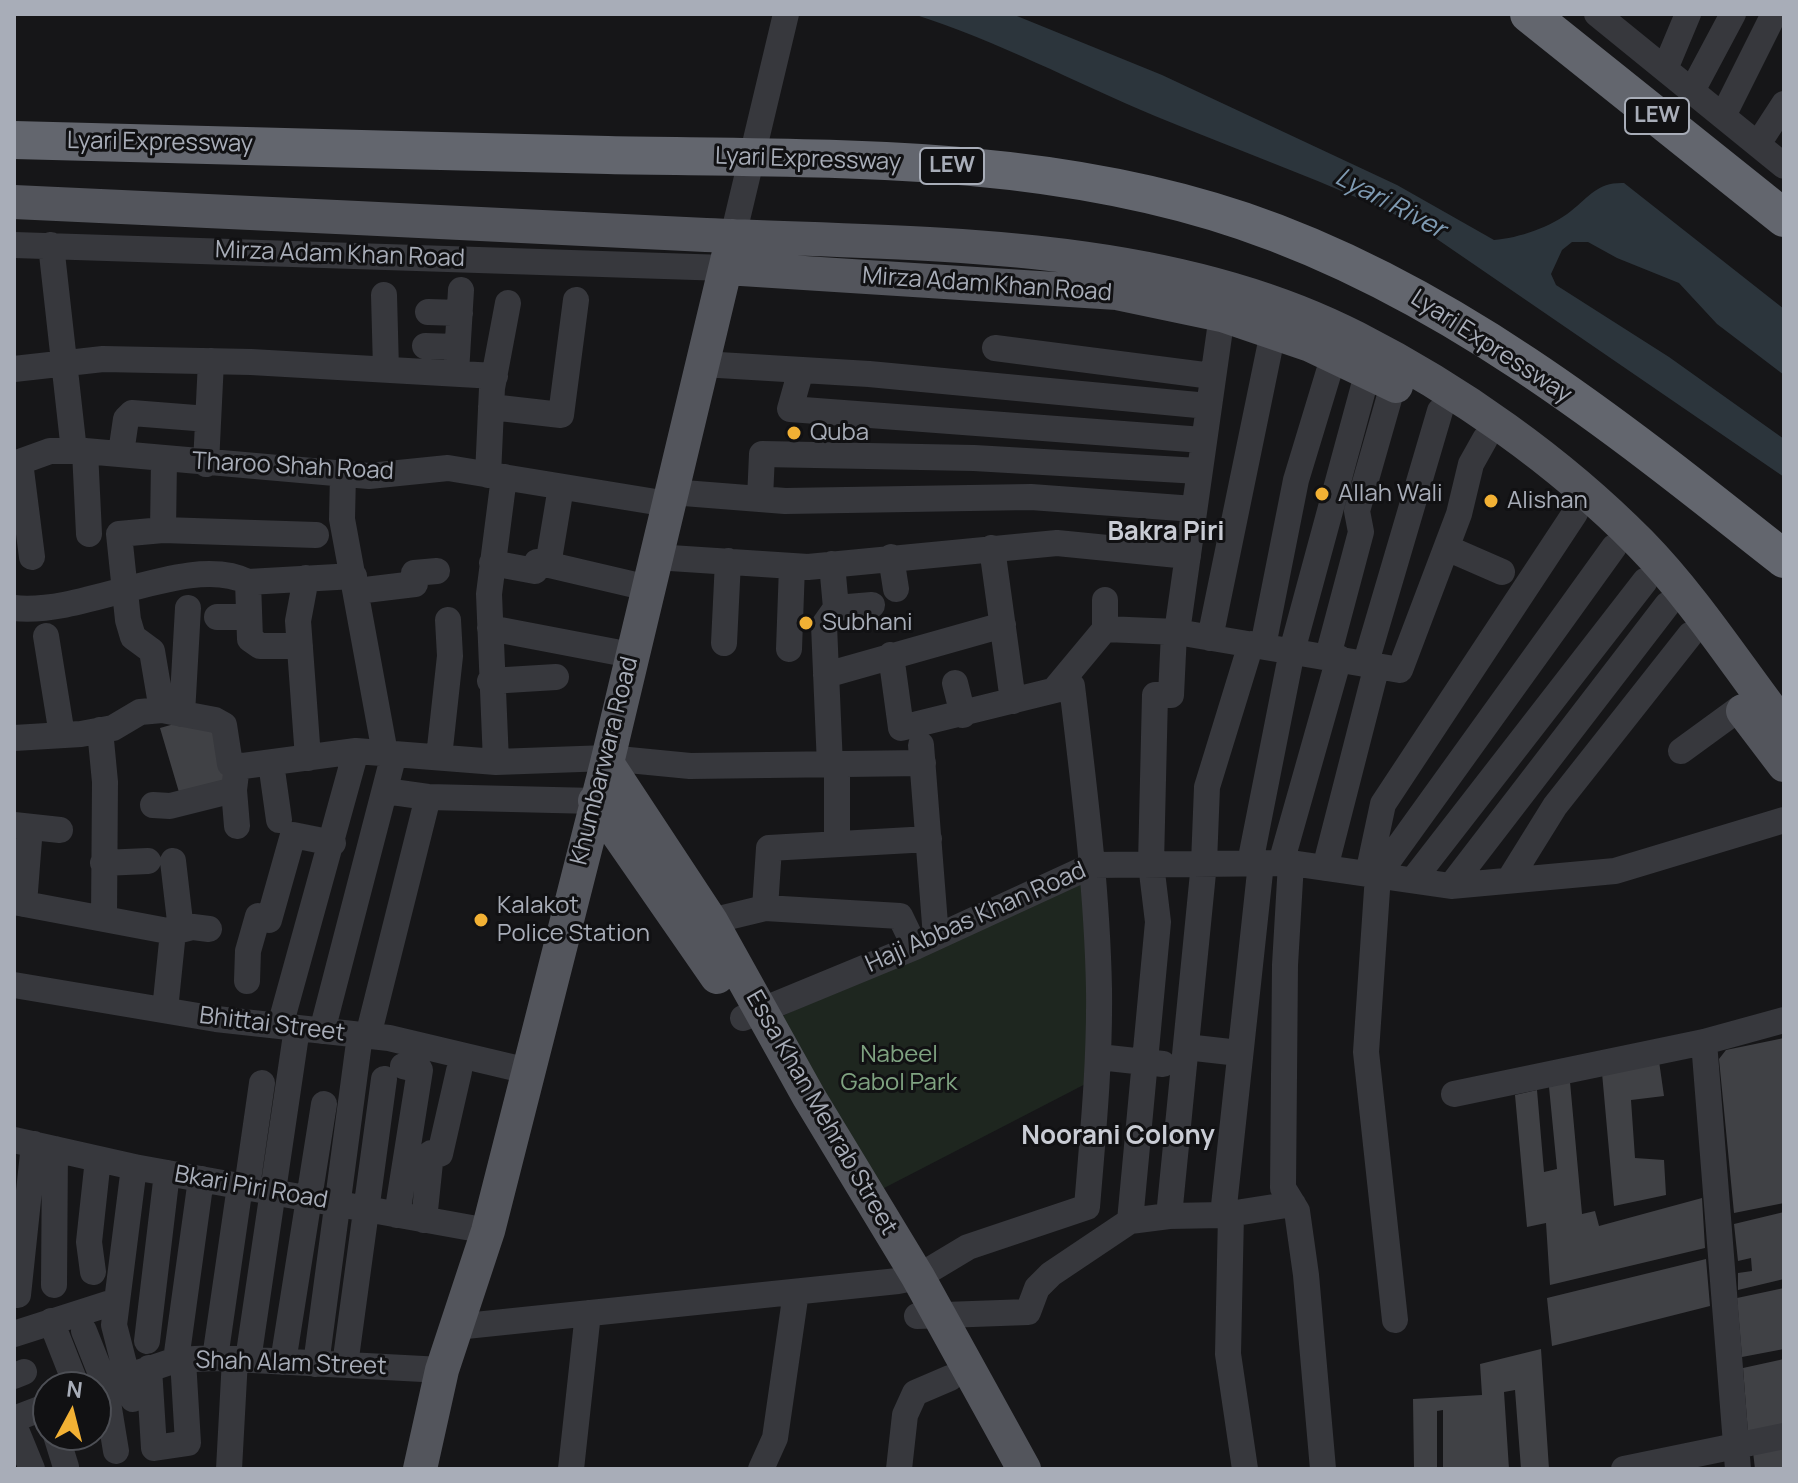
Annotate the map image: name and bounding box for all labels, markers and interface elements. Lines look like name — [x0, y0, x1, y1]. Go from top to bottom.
road number: LEW — [1625, 98, 1689, 134]
street label: Lyari Expressway — [67, 127, 253, 159]
street label: Lyari Expressway — [714, 142, 902, 178]
road number: LEW — [920, 148, 984, 184]
water label: Lyari River — [1330, 162, 1450, 246]
street label: Mirza Adam Khan Road — [214, 236, 466, 274]
street label: Mirza Adam Khan Road — [861, 262, 1113, 308]
street label: Lyari Expressway — [1405, 284, 1577, 410]
place label: Quba — [810, 419, 869, 447]
marker: Quba — [785, 424, 803, 442]
street label: Tharoo Shah Road — [191, 447, 395, 487]
place label: Allah Wali — [1338, 480, 1443, 508]
marker: Allah Wali — [1313, 485, 1331, 503]
place label: Alishan — [1507, 487, 1588, 515]
marker: Alishan — [1482, 492, 1500, 510]
district label: Bakra Piri — [1107, 517, 1225, 549]
place label: Subhani — [822, 609, 913, 637]
marker: Subhani — [797, 614, 815, 632]
street label: Khumbarwara Road — [565, 654, 645, 868]
street label: Haji Abbas Khan Road — [861, 856, 1091, 980]
place label: Kalakot Police Station — [497, 892, 650, 948]
marker: Kalakot Police Station — [472, 911, 490, 929]
street label: Essa Khan Mehrab Street — [739, 986, 903, 1240]
street label: Bhittai Street — [197, 1002, 347, 1048]
park label: Nabeel Gabol Park — [841, 1041, 957, 1097]
district label: Noorani Colony — [1021, 1121, 1215, 1153]
street label: Bkari Piri Road — [172, 1160, 330, 1216]
street label: Shah Alam Street — [195, 1346, 387, 1382]
north arrow — [32, 1371, 112, 1451]
text: N — [65, 1373, 84, 1405]

